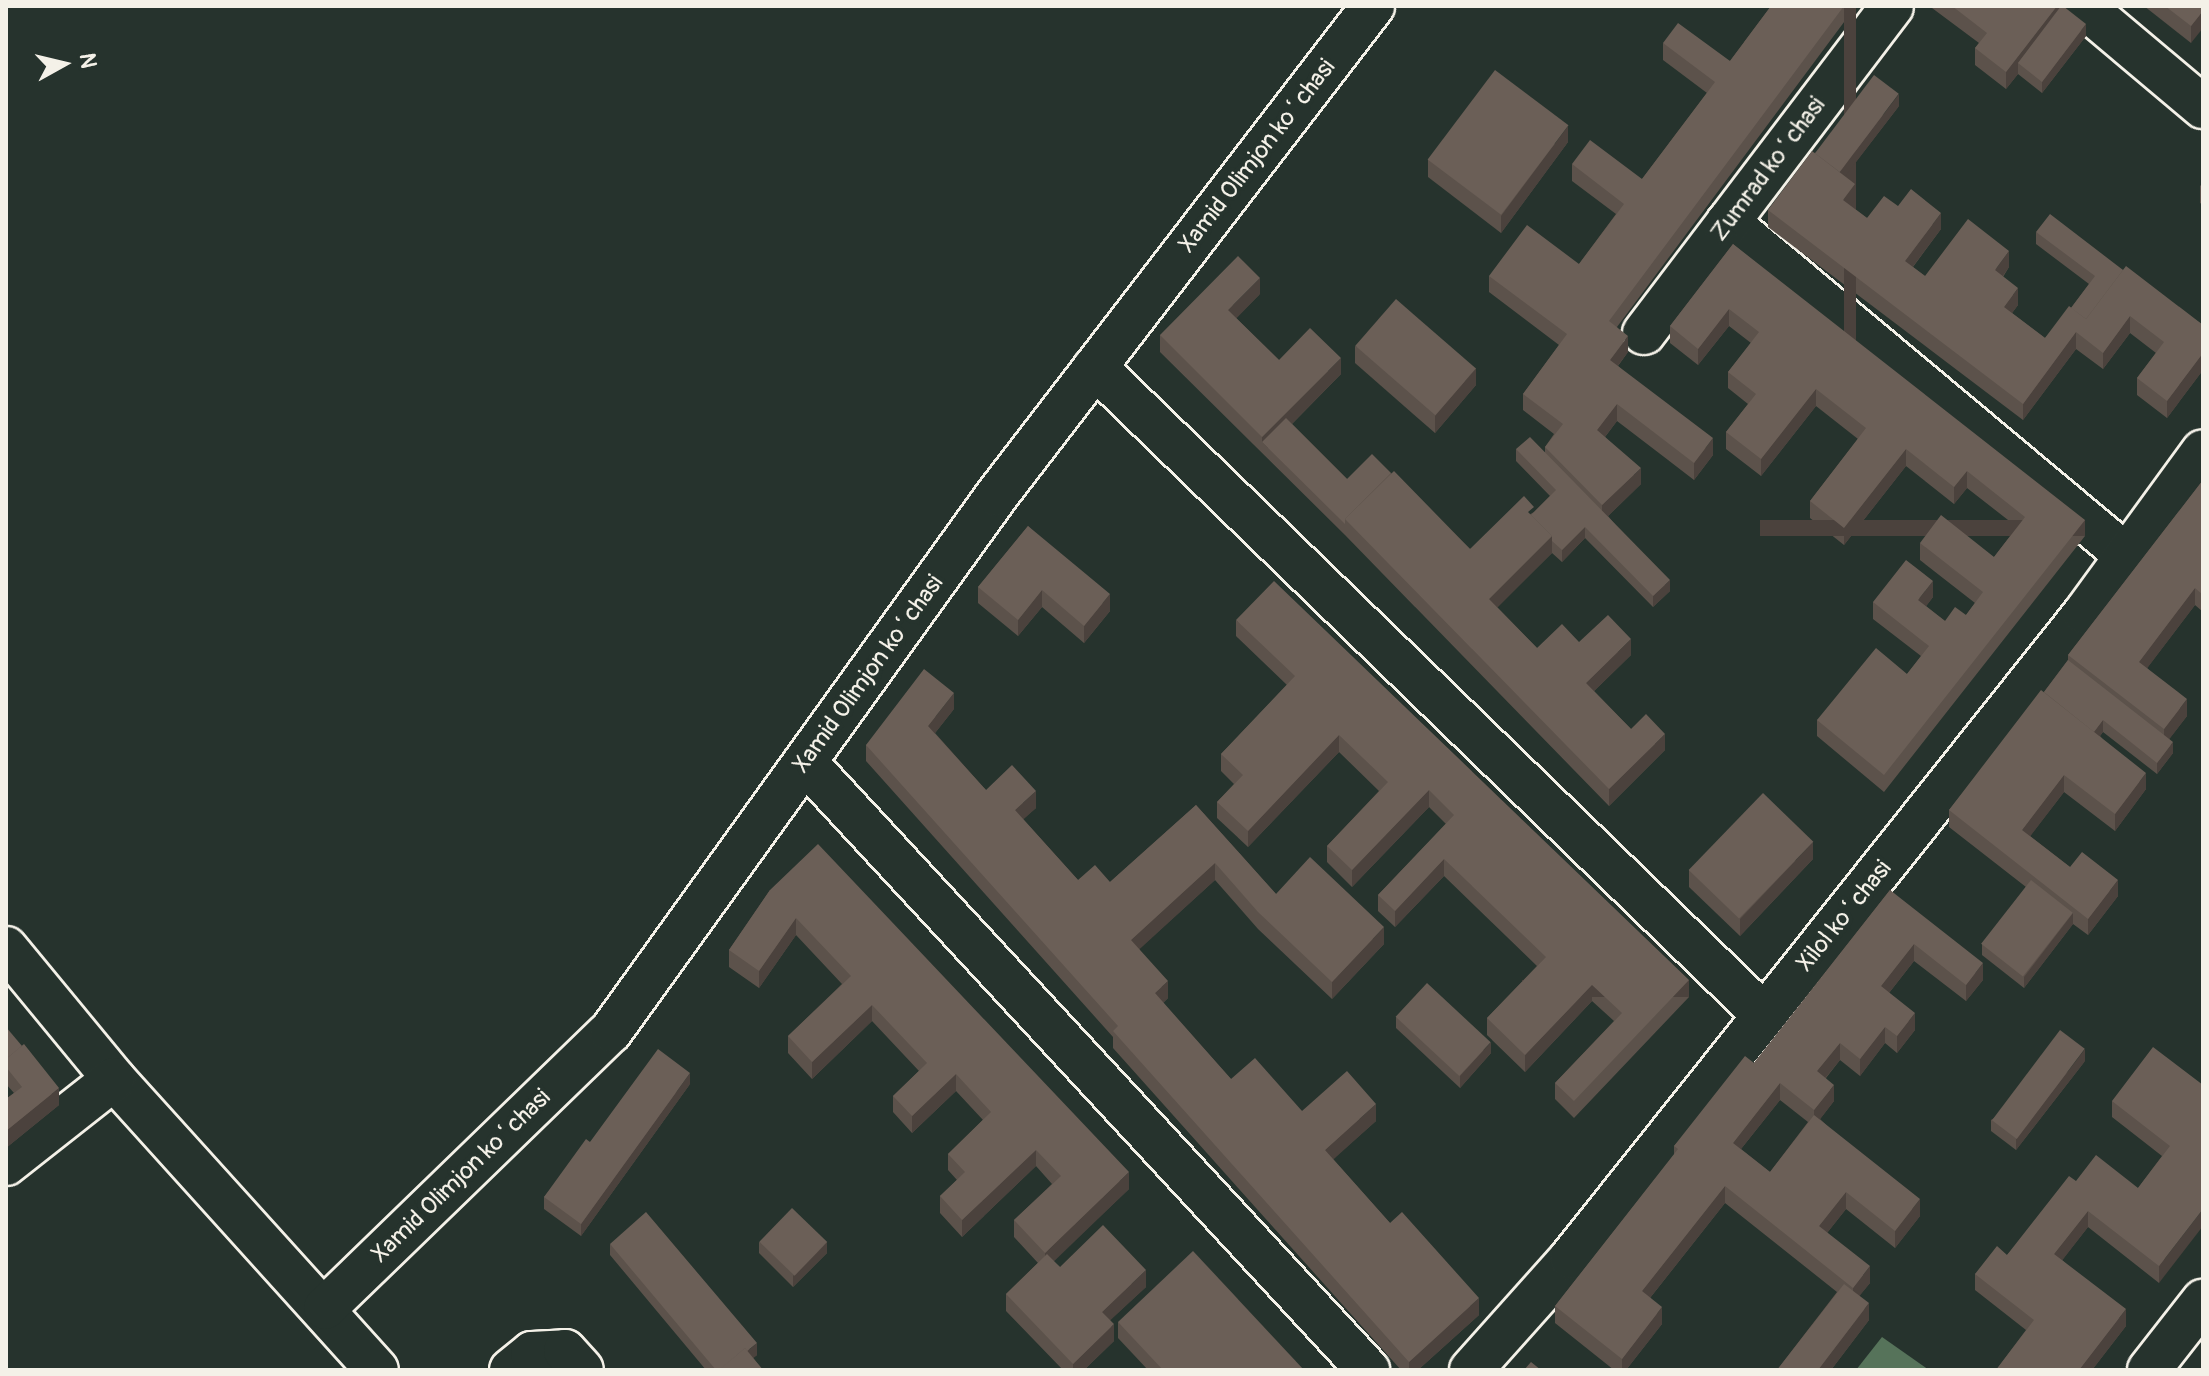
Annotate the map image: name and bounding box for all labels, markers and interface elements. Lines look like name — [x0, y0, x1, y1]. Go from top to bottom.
north arrow — [24, 24, 104, 104]
text: N — [73, 51, 103, 70]
street label: Xamid Olimjon koʻchasi — [1173, 54, 1341, 258]
street label: Zumrad koʻchasi — [1705, 91, 1831, 247]
street label: Xamid Olimjon koʻchasi — [787, 570, 949, 778]
street label: Xilol koʻchasi — [1791, 855, 1897, 977]
street label: Xamid Olimjon koʻchasi — [366, 1083, 556, 1269]

